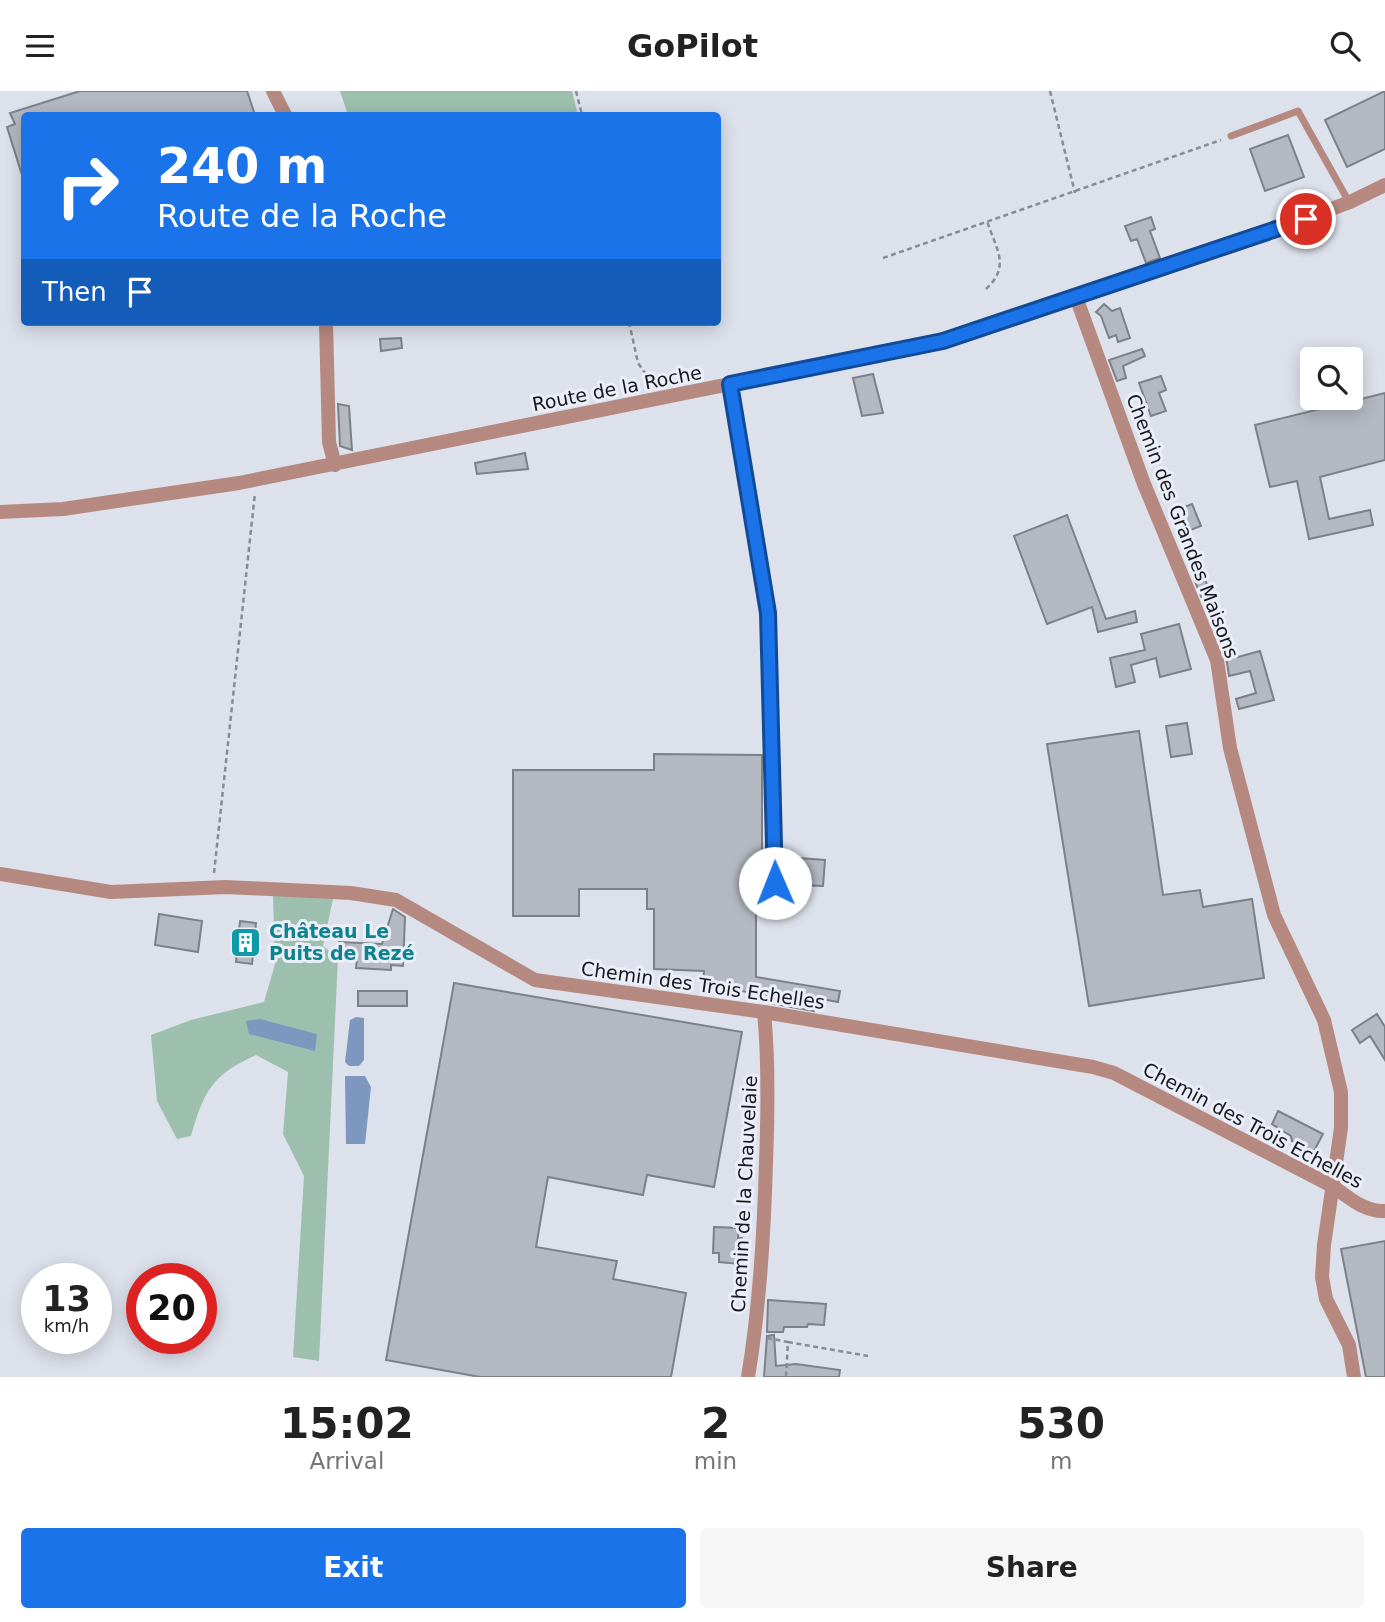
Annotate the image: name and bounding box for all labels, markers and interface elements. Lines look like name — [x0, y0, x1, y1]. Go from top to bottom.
icon: menu — [21, 27, 59, 65]
text: GoPilot — [627, 27, 758, 65]
icon: search — [1326, 27, 1364, 65]
text: 240 m — [157, 138, 327, 195]
icon: right — [42, 140, 133, 231]
pin — [1276, 189, 1336, 249]
text: Route de la Roche — [157, 197, 447, 235]
icon: arrive — [1287, 200, 1325, 238]
icon: arrive — [121, 273, 159, 311]
text: Then — [42, 277, 107, 307]
map controls — [1300, 347, 1363, 410]
button: search — [1300, 347, 1363, 410]
street label: Route de la Roche — [530, 361, 704, 415]
street label: Chemin des Grandes Maisons — [1122, 391, 1244, 661]
position arrow — [738, 846, 812, 920]
place label: Château Le Puits de Rezé — [269, 920, 415, 964]
building icon: Château Le Puits de Rezé — [229, 925, 263, 959]
street label: Chemin des Trois Echelles — [580, 957, 826, 1013]
street label: Chemin des Trois Echelles — [1139, 1058, 1367, 1192]
street label: Chemin de la Chauvelaie — [727, 1075, 761, 1313]
speed limit sign: 20 — [126, 1263, 217, 1354]
text: 13 — [42, 1279, 91, 1319]
text: km/h — [44, 1315, 89, 1336]
text: 15:02 — [280, 1399, 414, 1448]
text: 2 — [701, 1399, 730, 1448]
text: 530 — [1017, 1399, 1105, 1448]
text: Arrival — [310, 1448, 384, 1474]
text: min — [694, 1448, 737, 1474]
text: m — [1050, 1448, 1072, 1474]
button: Exit — [21, 1528, 686, 1608]
button: Share — [700, 1528, 1364, 1608]

